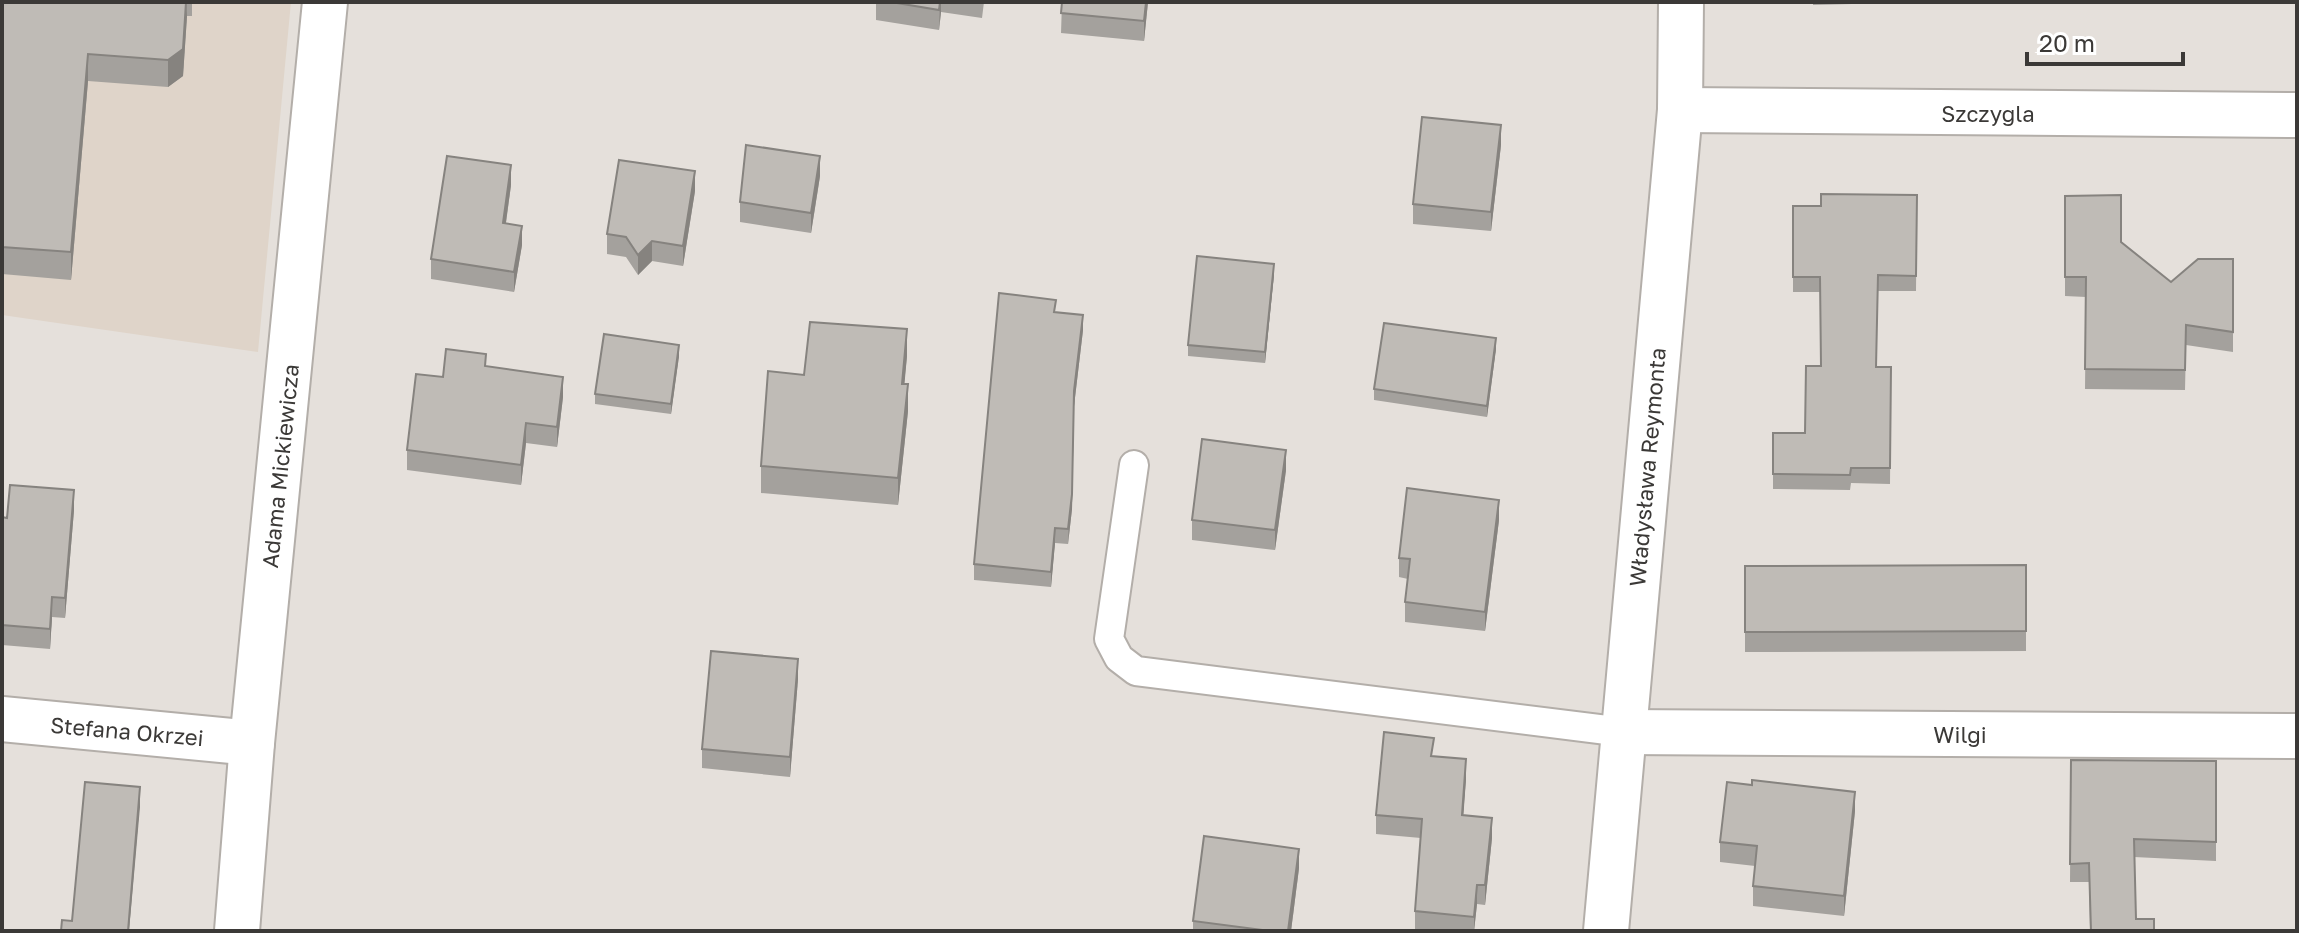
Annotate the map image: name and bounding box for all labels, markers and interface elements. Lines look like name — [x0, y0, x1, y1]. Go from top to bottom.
scale bar — [2027, 16, 2183, 66]
text: 20 m — [2039, 28, 2095, 57]
street label: Szczygla — [1941, 100, 2035, 127]
street label: Władysława Reymonta — [1623, 346, 1671, 588]
street label: Adama Mickiewicza — [256, 363, 304, 569]
street label: Stefana Okrzei — [49, 711, 205, 751]
street label: Wilgi — [1933, 721, 1987, 748]

